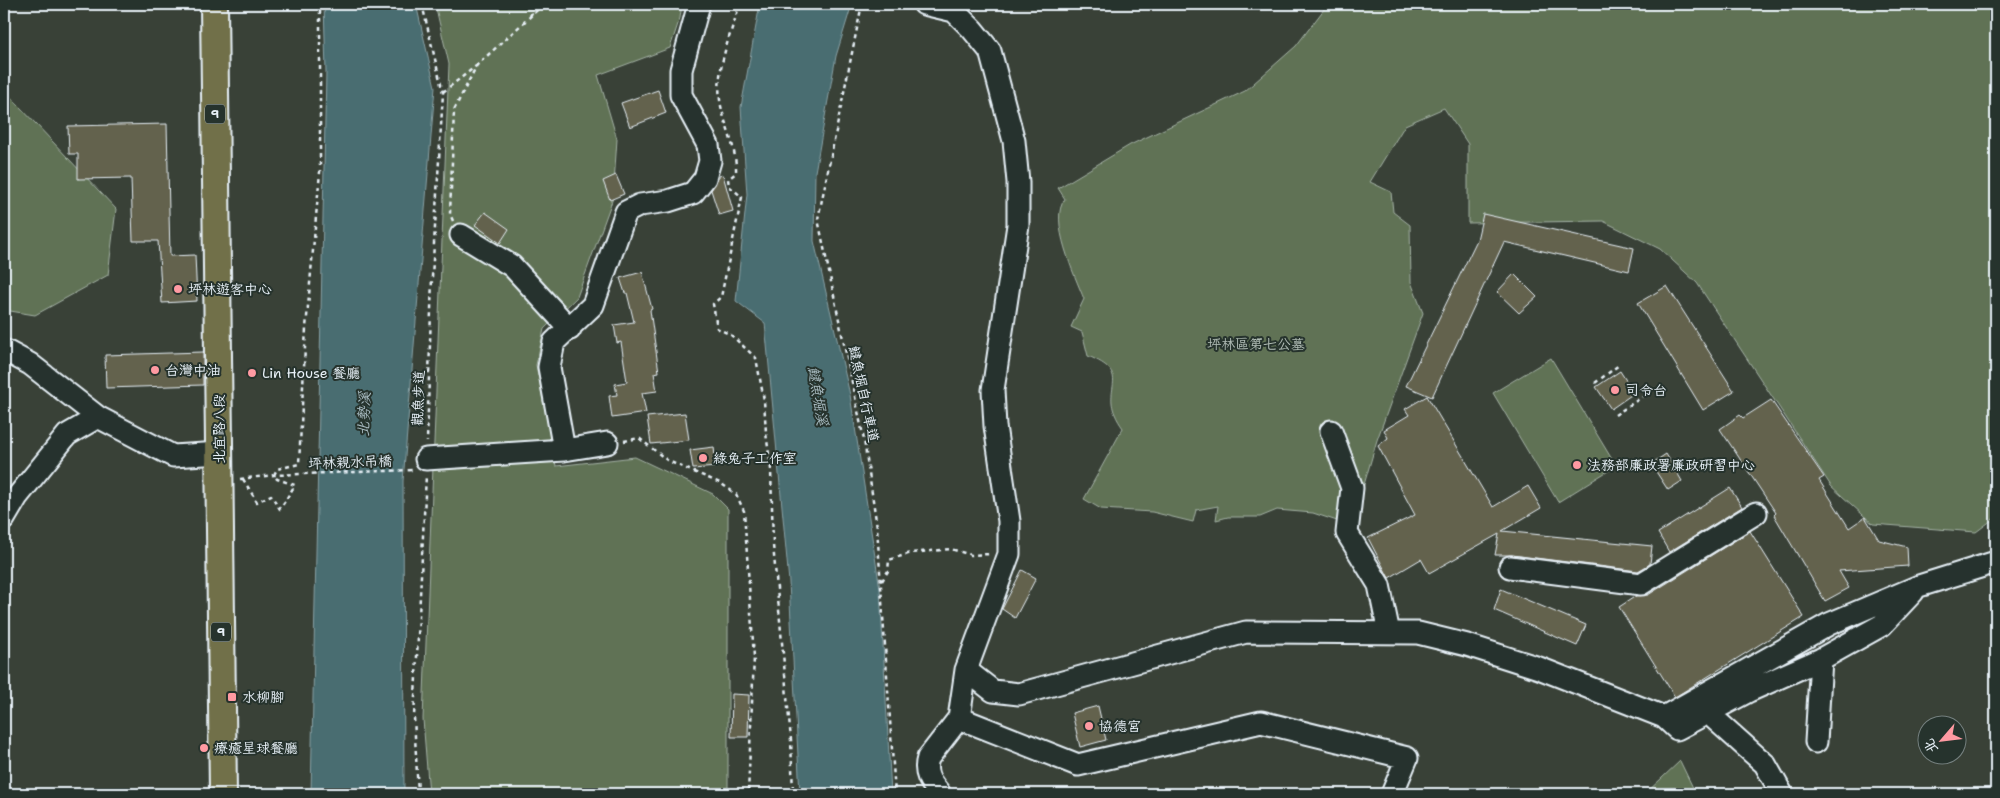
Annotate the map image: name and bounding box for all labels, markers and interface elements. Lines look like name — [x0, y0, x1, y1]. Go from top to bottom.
road number: 9 — [205, 105, 225, 124]
place label: 坪林遊客中心 — [188, 280, 272, 298]
marker: 坪林遊客中心 — [172, 283, 184, 295]
park label: 坪林區第七公墓 — [1207, 335, 1305, 353]
street label: 𩻸魚堀自行車道 — [845, 344, 883, 444]
place label: 台灣中油 — [165, 361, 221, 379]
marker: 台灣中油 — [149, 364, 161, 376]
place label: Lin House 餐廳 — [262, 364, 360, 382]
water label: 𩻸魚堀溪 — [803, 365, 833, 428]
marker: Lin House 餐廳 — [246, 367, 258, 379]
street label: 觀魚步道 — [408, 370, 428, 426]
place label: 司令台 — [1625, 381, 1667, 399]
marker: 司令台 — [1609, 384, 1621, 396]
water label: 北勢溪 — [353, 390, 375, 437]
street label: 北宜路八段 — [210, 394, 228, 464]
place label: 綠兔子工作室 — [713, 449, 797, 467]
street label: 坪林親水吊橋 — [308, 452, 392, 472]
marker: 綠兔子工作室 — [697, 452, 709, 464]
place label: 法務部廉政署廉政研習中心 — [1587, 456, 1755, 474]
marker: 法務部廉政署廉政研習中心 — [1571, 459, 1583, 471]
road number: 9 — [211, 622, 231, 642]
place label: 水柳腳 — [242, 688, 284, 706]
marker: 水柳腳 — [226, 691, 238, 703]
north arrow — [1918, 716, 1968, 766]
place label: 協德宮 — [1099, 717, 1141, 735]
marker: 協德宮 — [1083, 720, 1095, 732]
text: 北 — [1919, 736, 1942, 757]
place label: 療癒星球餐廳 — [214, 739, 298, 757]
marker: 療癒星球餐廳 — [198, 742, 210, 754]

